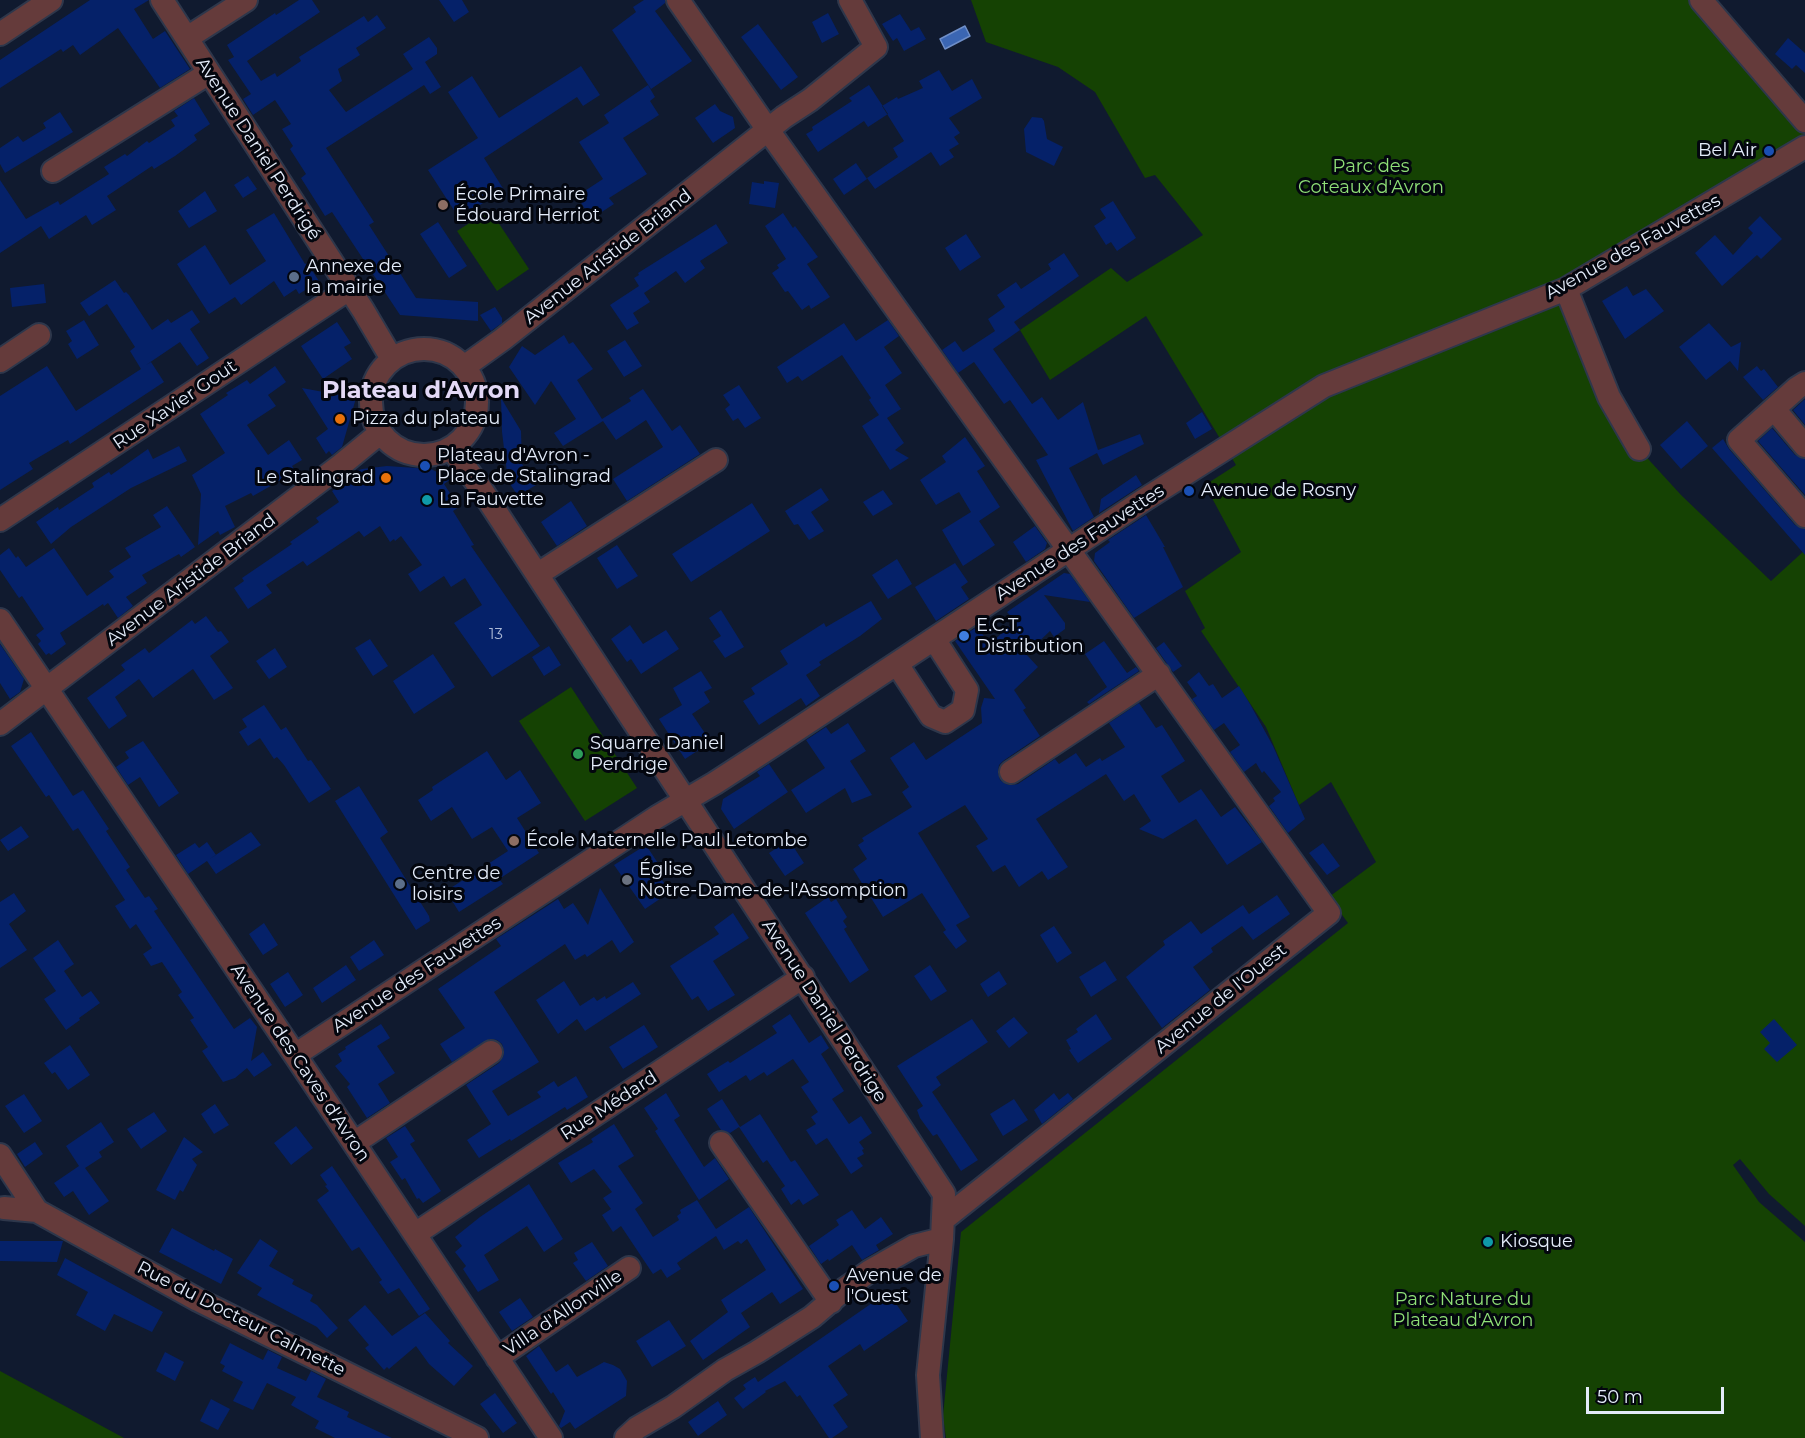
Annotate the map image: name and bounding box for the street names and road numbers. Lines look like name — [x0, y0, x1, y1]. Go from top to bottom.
street label: Avenue Daniel Perdrigé — [191, 54, 325, 244]
street label: Avenue Aristide Briand — [520, 185, 696, 329]
street label: Avenue des Fauvettes — [1542, 190, 1724, 304]
street label: Rue Xavier Gout — [109, 356, 241, 454]
street label: Avenue des Fauvettes — [992, 480, 1168, 606]
street label: Avenue Aristide Briand — [102, 509, 280, 651]
street label: Avenue des Fauvettes — [329, 912, 505, 1038]
street label: Avenue Daniel Perdrige — [757, 916, 891, 1106]
street label: Avenue de l'Ouest — [1151, 939, 1291, 1059]
street label: Avenue des Caves d'Avron — [226, 960, 374, 1166]
street label: Rue Médard — [557, 1067, 661, 1145]
street label: Rue du Docteur Calmette — [133, 1257, 349, 1381]
street label: Villa d'Allonville — [500, 1265, 626, 1361]

